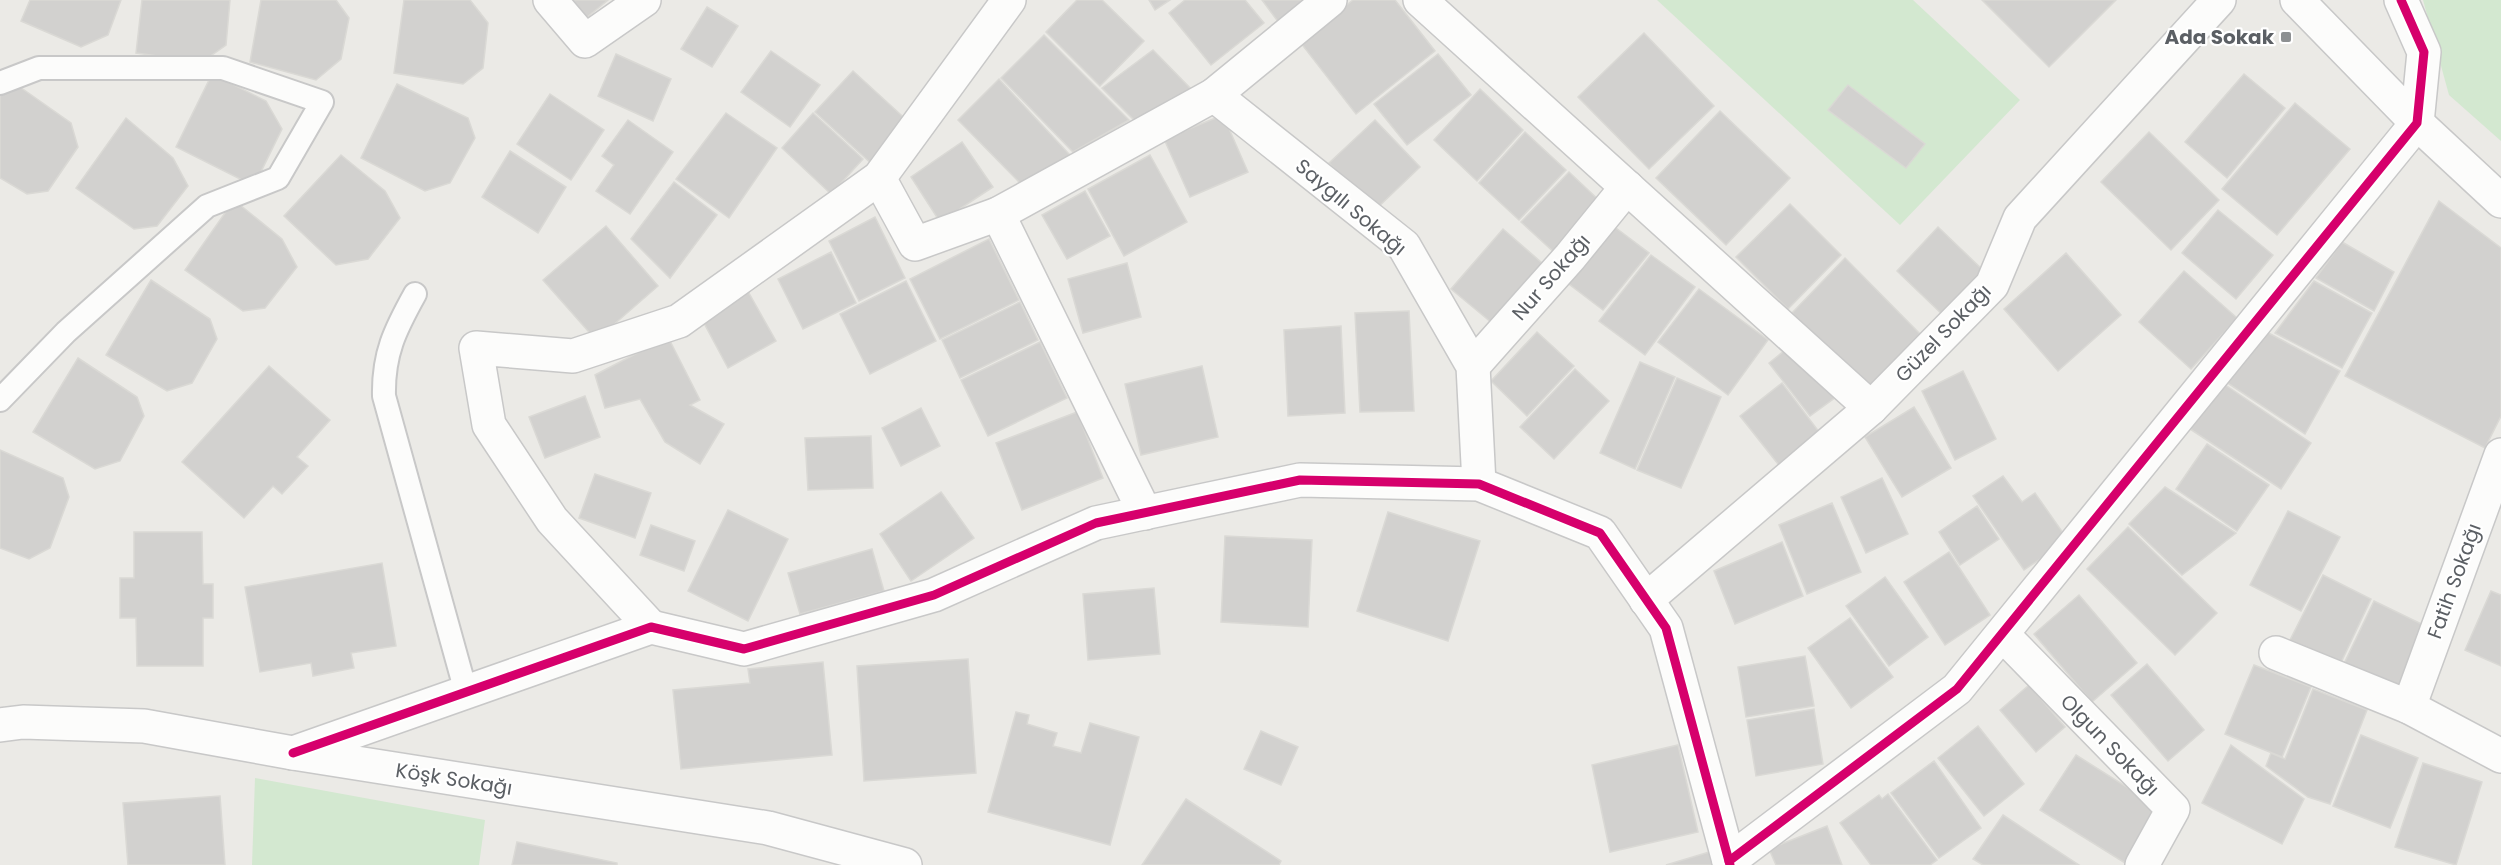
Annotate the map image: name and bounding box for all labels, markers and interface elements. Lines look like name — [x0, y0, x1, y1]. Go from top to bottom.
place label: Ada Sokak — [2165, 23, 2275, 51]
marker: Ada Sokak — [2279, 30, 2293, 44]
street label: Saygılı Sokağı — [1290, 152, 1412, 262]
street label: Nur Sokağı — [1506, 228, 1596, 326]
street label: Güzel Sokağı — [1889, 278, 1997, 388]
street label: Fatih Sokağı — [2420, 519, 2488, 643]
street label: Olgun Sokağı — [2054, 688, 2166, 802]
street label: Köşk Sokağı — [394, 756, 514, 802]

